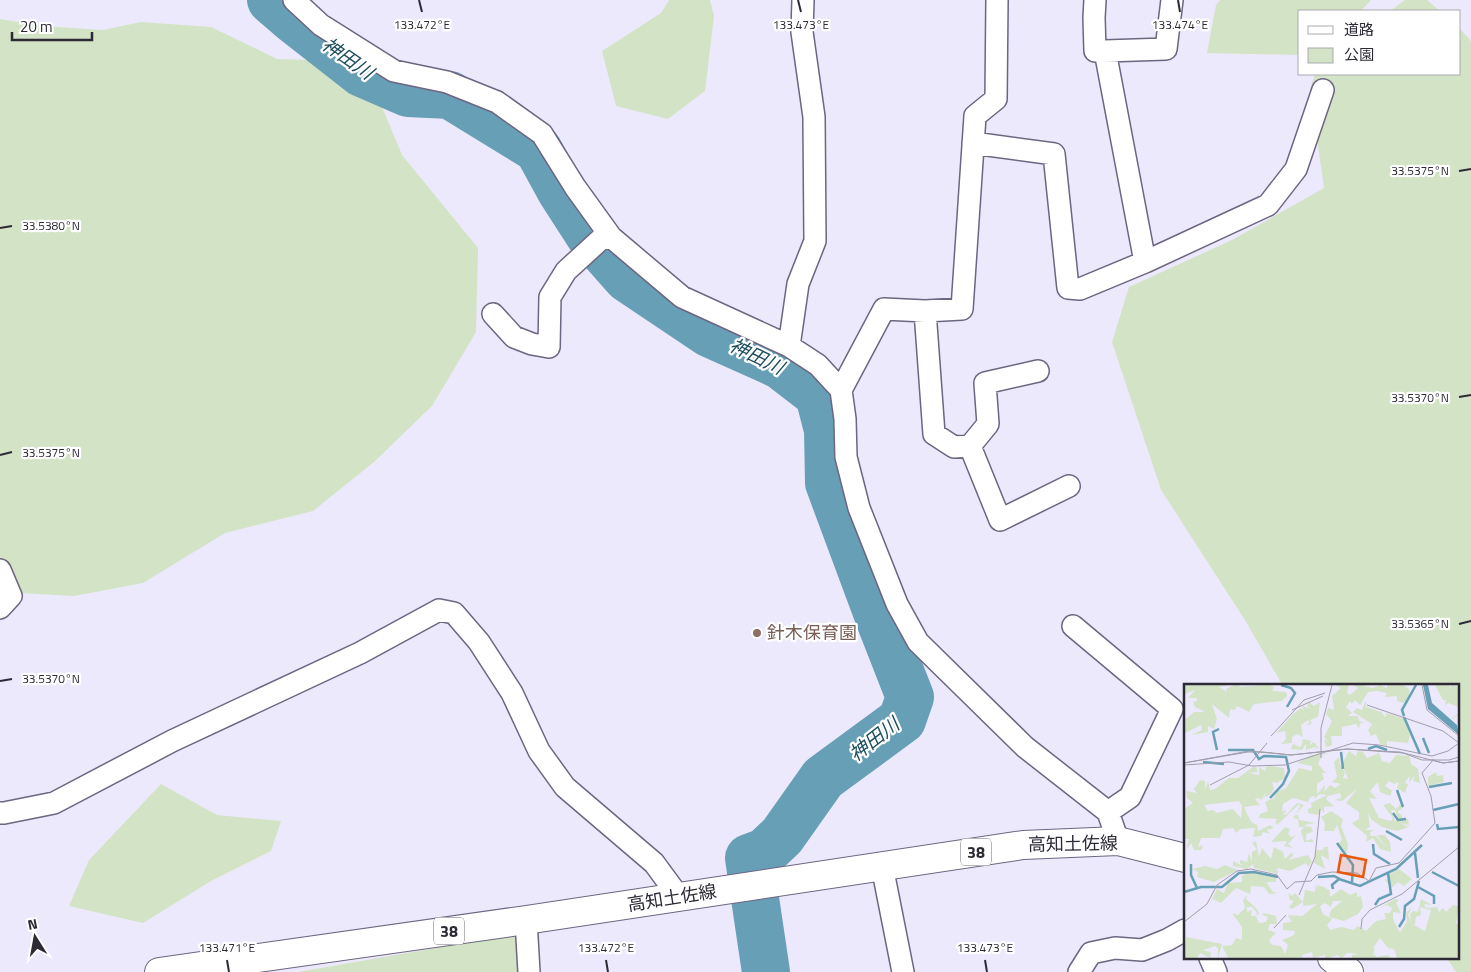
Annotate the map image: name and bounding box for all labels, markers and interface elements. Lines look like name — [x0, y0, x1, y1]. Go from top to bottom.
scale bar — [12, 10, 92, 42]
legend — [1298, 10, 1461, 75]
text: 20 m — [20, 15, 53, 38]
text: 133.472°E — [394, 15, 450, 34]
text: 133.473°E — [773, 15, 829, 34]
text: 133.474°E — [1152, 15, 1208, 34]
text: 道路 — [1344, 18, 1374, 41]
water label: 神田川 — [317, 29, 382, 87]
text: 公園 — [1344, 43, 1374, 66]
text: 33.5375°N — [1391, 161, 1449, 180]
text: 33.5380°N — [22, 216, 80, 235]
water label: 神田川 — [725, 330, 791, 382]
text: 33.5370°N — [1391, 388, 1449, 407]
text: 33.5375°N — [22, 443, 80, 462]
text: 33.5365°N — [1391, 614, 1449, 633]
place label: 針木保育園 — [767, 619, 857, 646]
marker: 針木保育園 — [751, 627, 763, 639]
text: 33.5370°N — [22, 669, 80, 688]
inset map — [1184, 684, 1458, 960]
water label: 神田川 — [842, 708, 907, 768]
street label: 高知土佐線 — [1028, 829, 1118, 858]
road number: 38 — [961, 839, 991, 866]
street label: 高知土佐線 — [625, 877, 718, 918]
north arrow — [10, 912, 60, 962]
text: N — [26, 913, 39, 935]
road number: 38 — [434, 918, 464, 944]
text: 133.471°E — [199, 938, 255, 957]
text: 133.472°E — [578, 938, 634, 957]
text: 133.473°E — [957, 938, 1013, 957]

